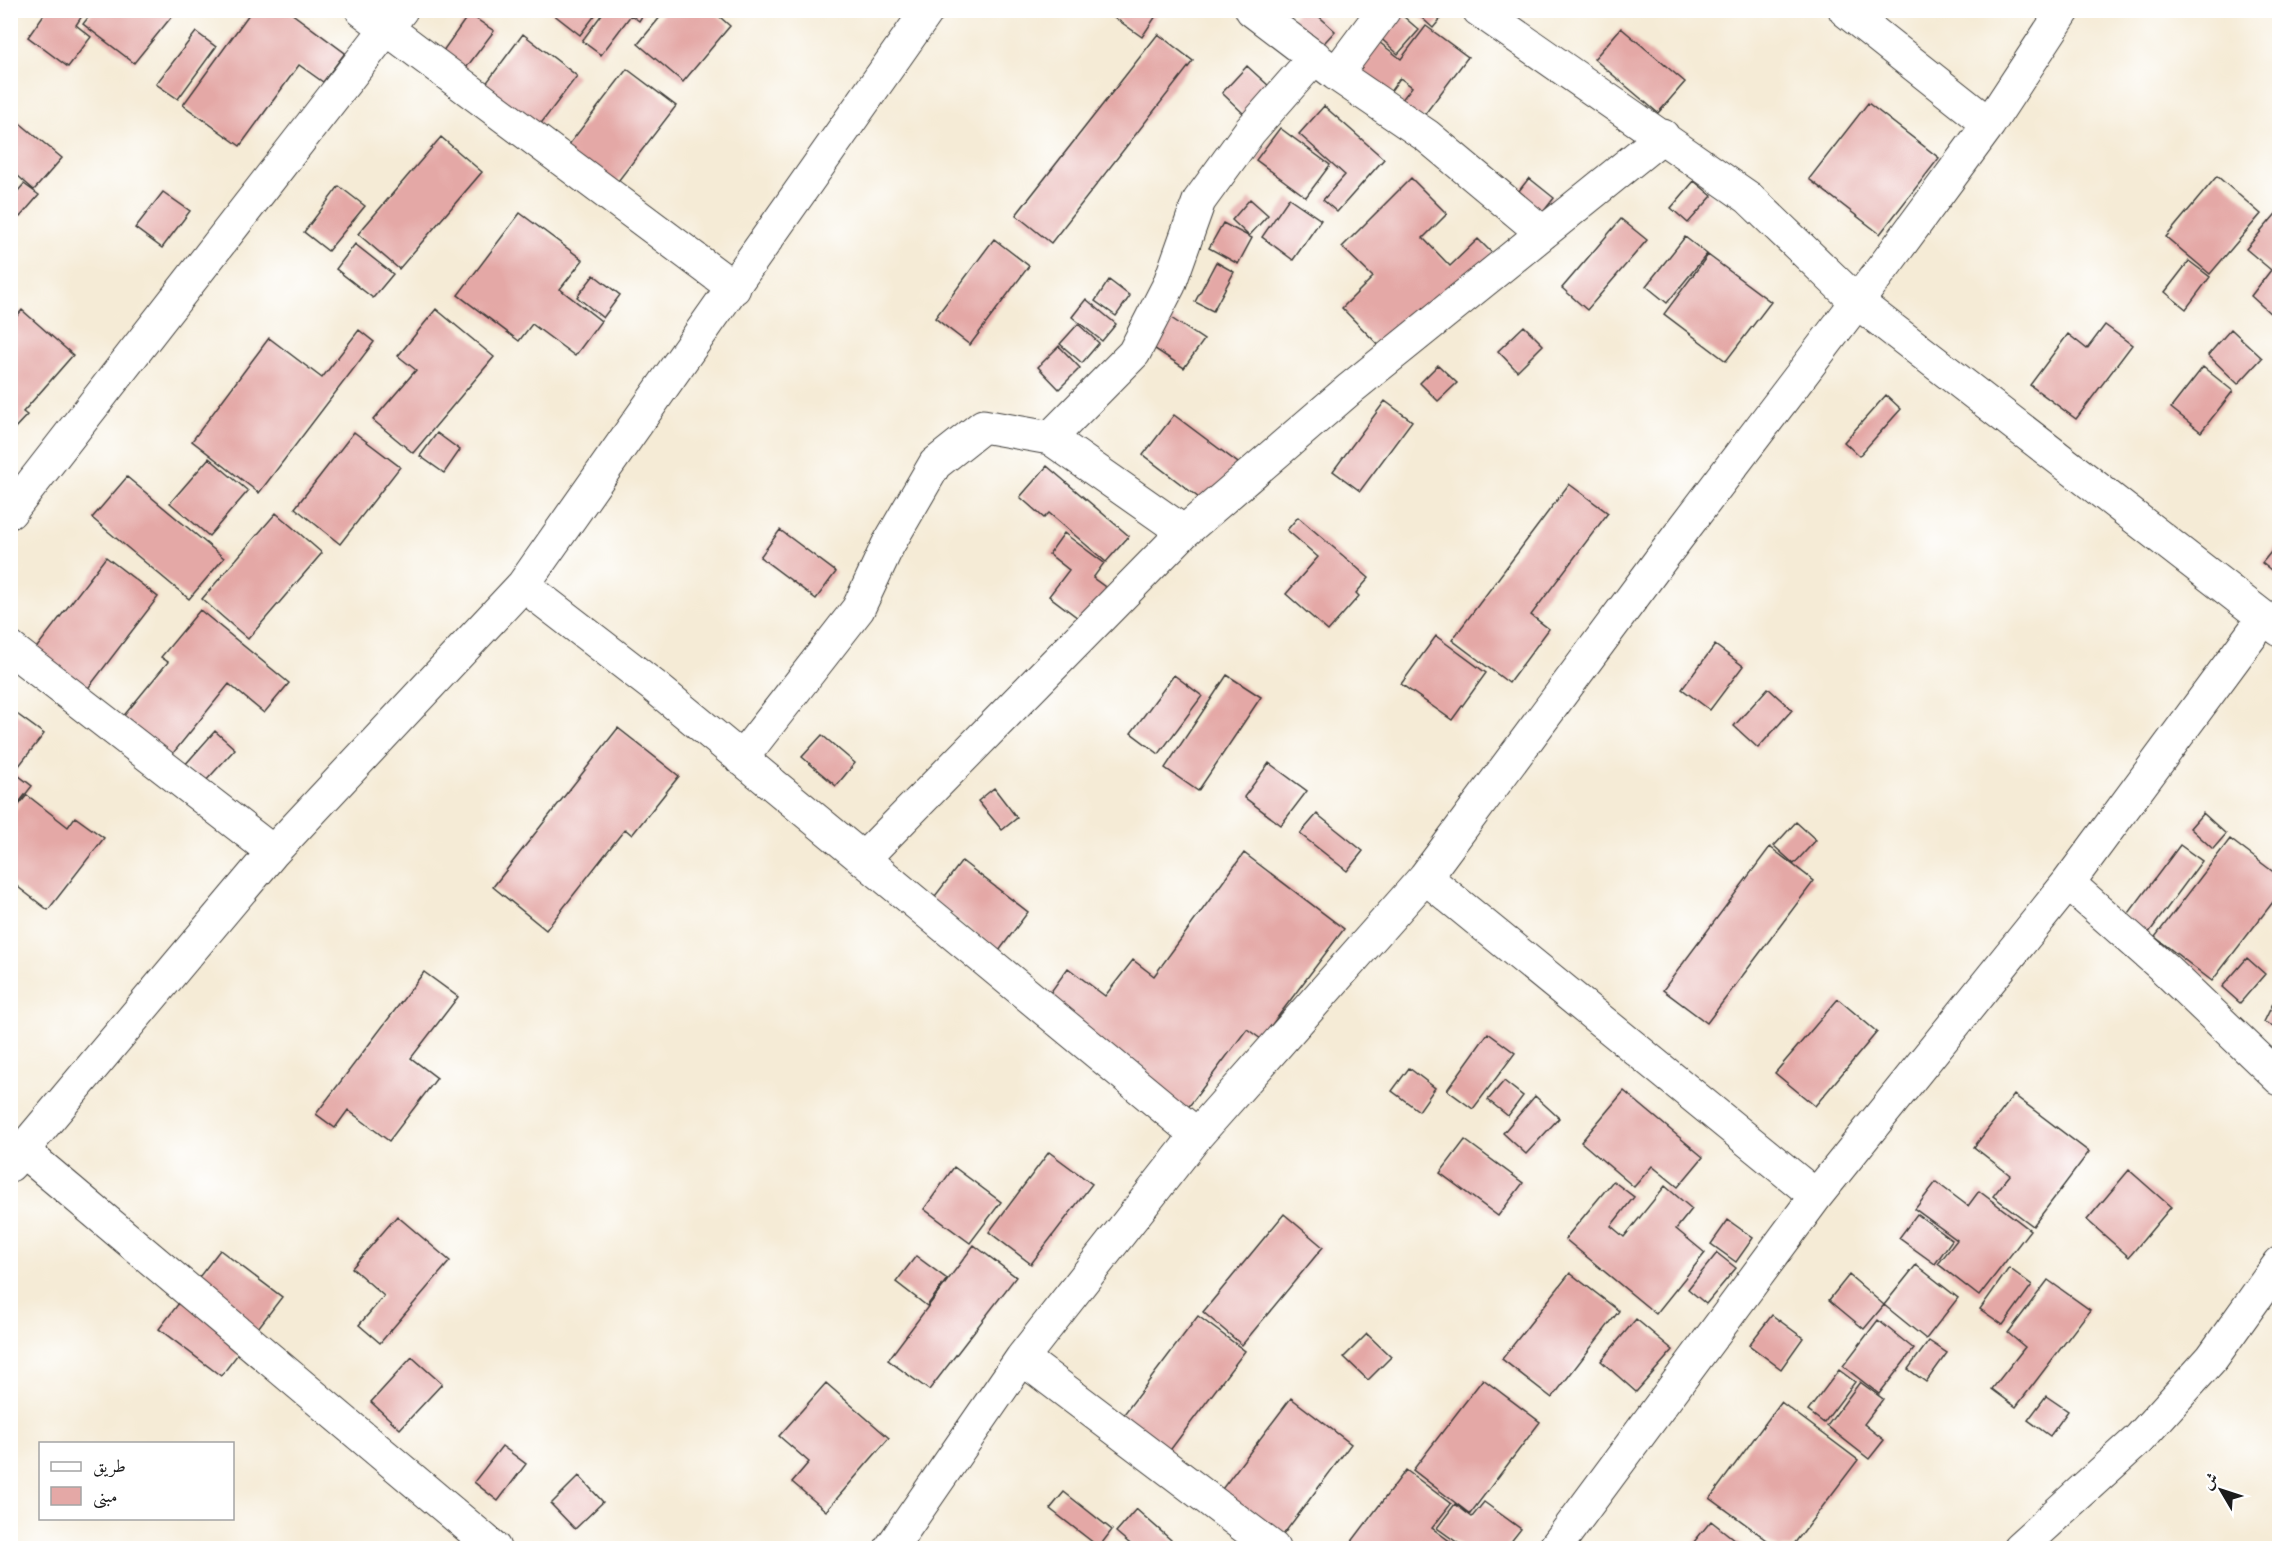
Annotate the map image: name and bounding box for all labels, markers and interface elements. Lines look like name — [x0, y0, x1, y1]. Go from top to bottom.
legend — [39, 1442, 234, 1520]
text: طريق — [93, 1455, 126, 1481]
north arrow — [2191, 1460, 2251, 1520]
text: ش — [2197, 1469, 2225, 1496]
text: مبنى — [93, 1485, 118, 1511]

